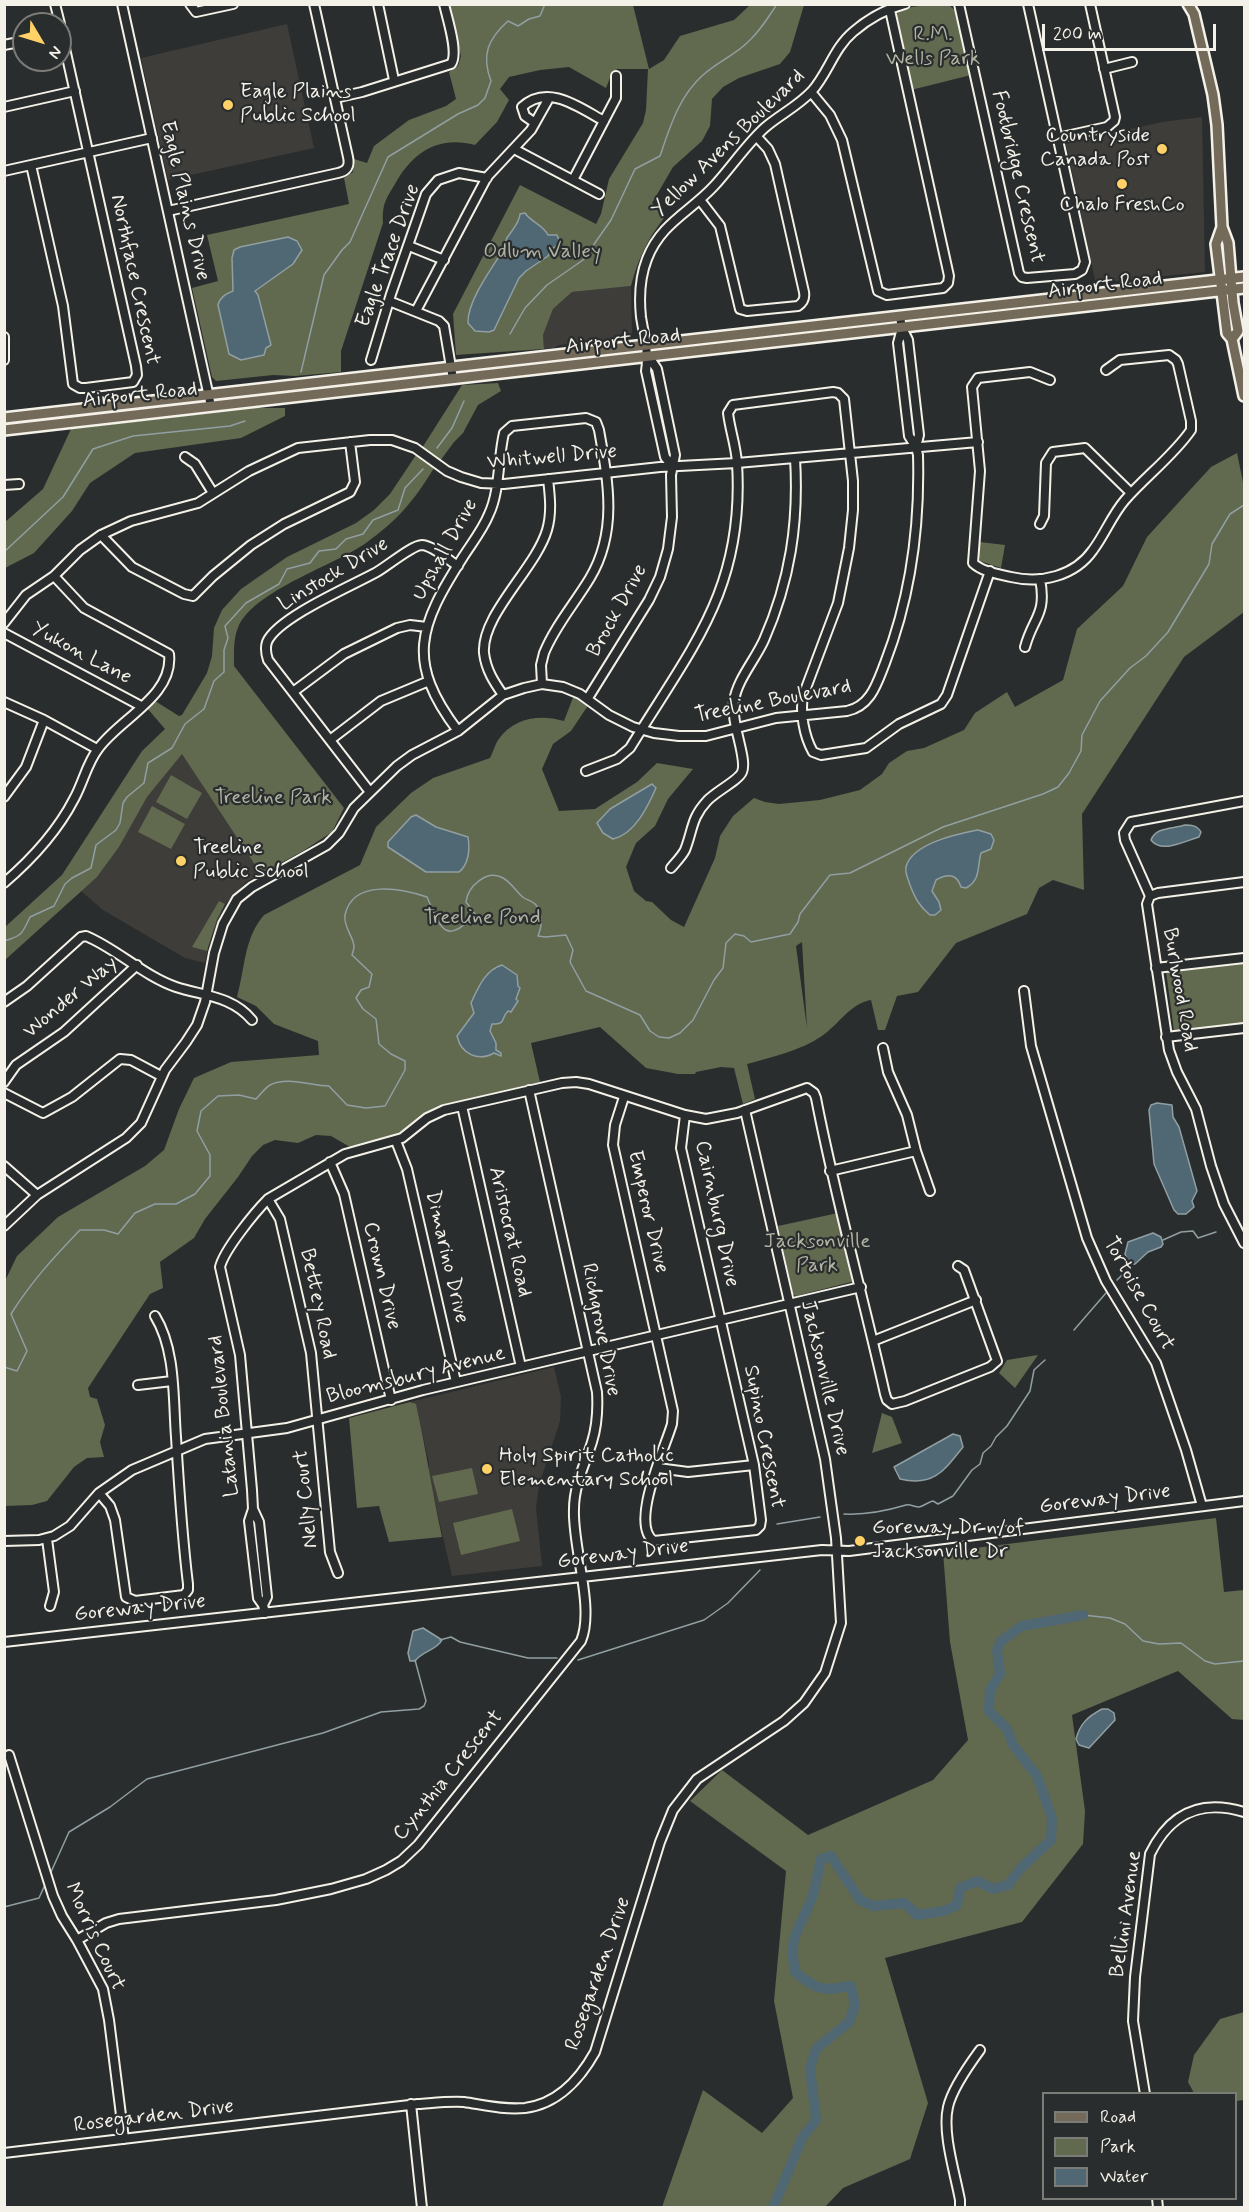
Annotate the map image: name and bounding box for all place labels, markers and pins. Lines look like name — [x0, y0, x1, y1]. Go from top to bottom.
place label: Eagle Plains Public School — [240, 80, 356, 130]
marker: Eagle Plains Public School — [221, 98, 235, 112]
place label: Countryside Canada Post — [1040, 124, 1150, 174]
marker: Countryside Canada Post — [1155, 142, 1169, 156]
marker: Chalo FreshCo — [1115, 177, 1129, 191]
place label: Chalo FreshCo — [1059, 193, 1185, 219]
place label: Treeline Public School — [193, 836, 309, 886]
marker: Treeline Public School — [174, 854, 188, 868]
place label: Holy Spirit Catholic Elementary School — [499, 1444, 674, 1494]
marker: Holy Spirit Catholic Elementary School — [480, 1462, 494, 1476]
place label: Goreway Dr n/of Jacksonville Dr — [872, 1516, 1024, 1566]
marker: Goreway Dr n/of Jacksonville Dr — [853, 1534, 867, 1548]

